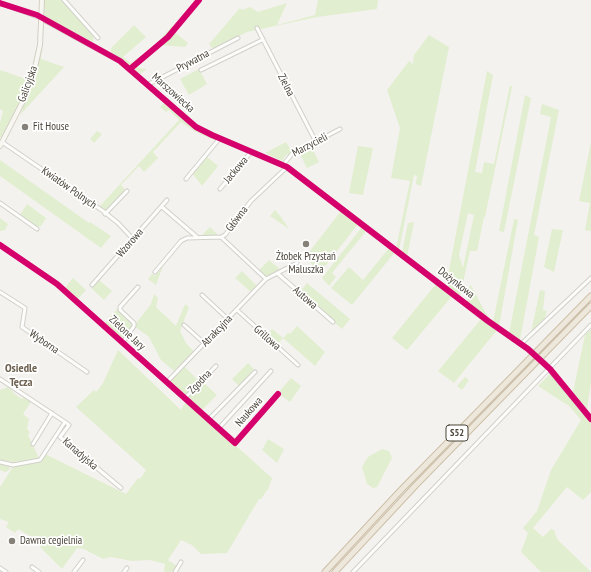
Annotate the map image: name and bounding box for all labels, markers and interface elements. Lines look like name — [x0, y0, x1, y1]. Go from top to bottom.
street label: Prywatna — [174, 47, 212, 75]
street label: Galicyjska — [15, 64, 41, 104]
street label: Marszowiecka — [149, 71, 197, 115]
street label: Zielna — [275, 72, 297, 98]
place label: Fit House — [33, 120, 69, 134]
marker: Fit House — [20, 122, 30, 132]
street label: Marzycieli — [290, 130, 330, 160]
street label: Jackowa — [221, 154, 251, 186]
street label: Kwiatów Polnych — [39, 164, 99, 212]
street label: Główna — [223, 204, 251, 234]
street label: Wzorowa — [114, 226, 146, 260]
marker: Żłobek Przystań Maluszka — [301, 239, 311, 249]
place label: Żłobek Przystań Maluszka — [276, 250, 336, 276]
street label: Dożynkowa — [435, 265, 477, 301]
street label: Autowa — [290, 284, 320, 312]
street label: Atrakcyjna — [199, 312, 235, 350]
street label: Zielone Jary — [106, 313, 148, 353]
street label: Grillowa — [251, 323, 283, 353]
street label: Wyborna — [27, 327, 61, 357]
district label: Osiedle Tęcza — [5, 362, 37, 390]
street label: Zgodna — [186, 367, 214, 397]
street label: Naukowa — [233, 395, 265, 429]
road number: S52 — [446, 425, 468, 441]
street label: Kanadyjska — [60, 435, 100, 473]
place label: Dawna cegielnia — [20, 534, 82, 548]
marker: Dawna cegielnia — [7, 536, 17, 546]

